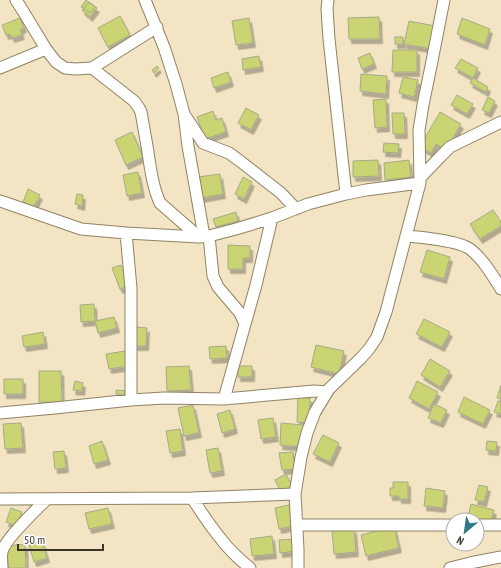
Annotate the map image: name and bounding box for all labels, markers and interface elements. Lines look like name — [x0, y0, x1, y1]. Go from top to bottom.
north arrow — [445, 512, 485, 552]
scale bar — [18, 526, 103, 552]
text: 50 m — [24, 532, 45, 547]
text: N — [454, 533, 466, 548]

